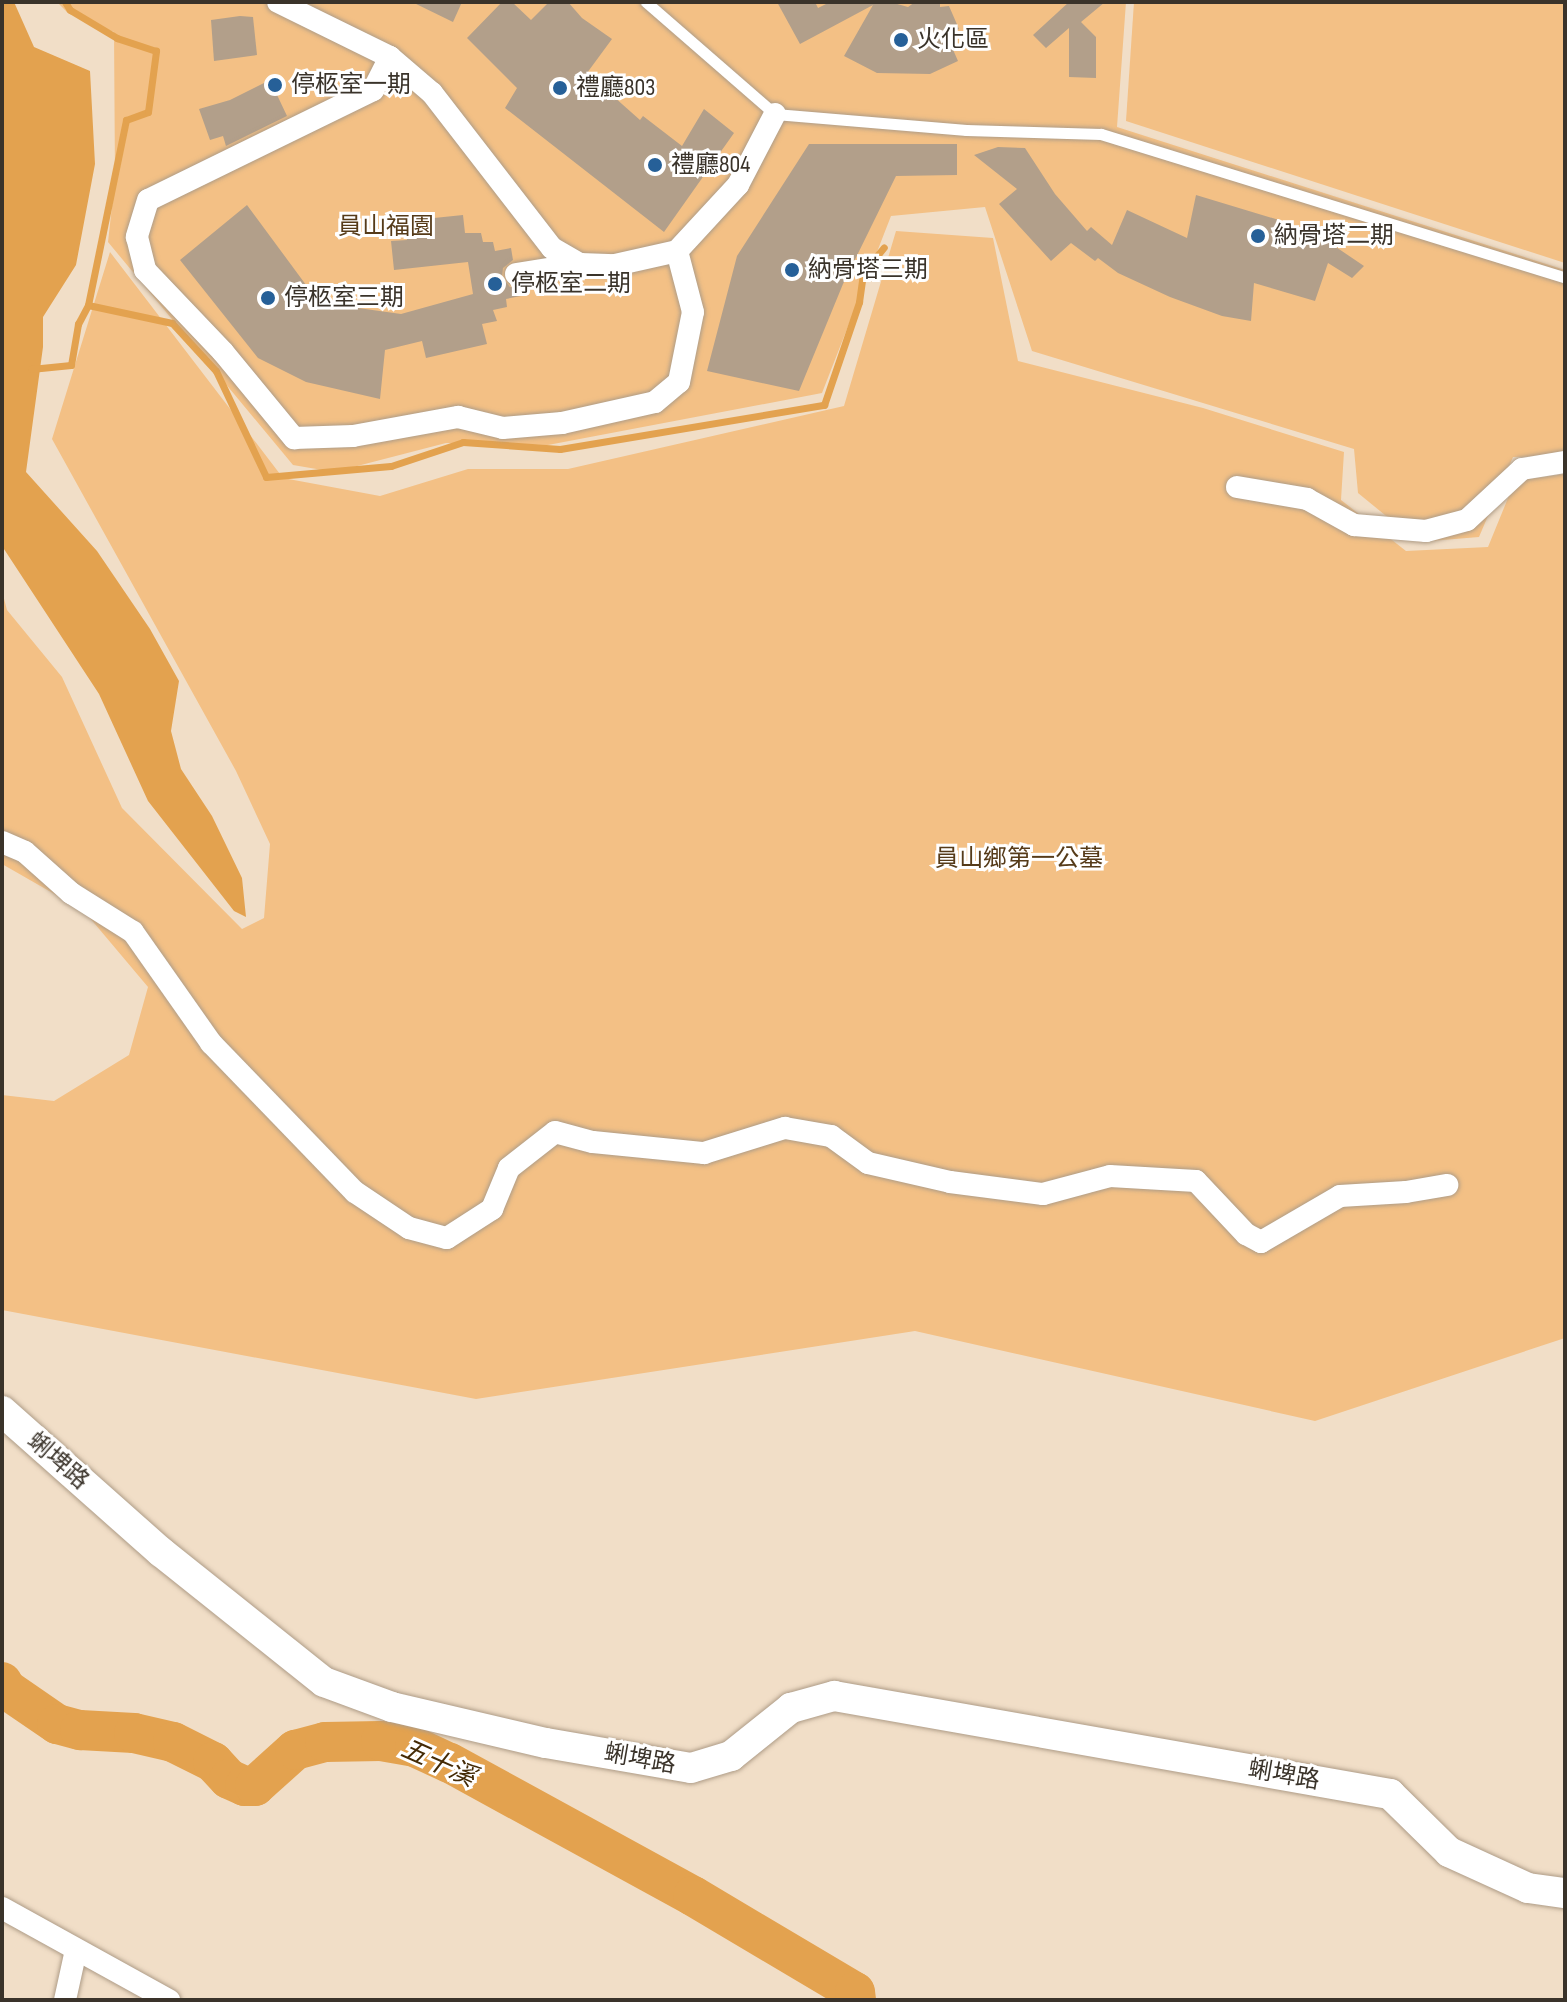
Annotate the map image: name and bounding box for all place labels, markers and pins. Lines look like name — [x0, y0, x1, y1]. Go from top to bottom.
place label: 火化區 — [917, 26, 989, 54]
marker: 火化區 — [892, 31, 910, 49]
place label: 停柩室一期 — [291, 71, 411, 99]
place label: 禮廳803 — [576, 74, 655, 102]
marker: 停柩室一期 — [266, 76, 284, 94]
marker: 禮廳803 — [551, 79, 569, 97]
place label: 禮廳804 — [671, 151, 750, 179]
marker: 禮廳804 — [646, 156, 664, 174]
place label: 納骨塔二期 — [1274, 222, 1394, 250]
marker: 納骨塔二期 — [1249, 227, 1267, 245]
place label: 納骨塔三期 — [808, 256, 928, 284]
marker: 納骨塔三期 — [783, 261, 801, 279]
place label: 停柩室二期 — [511, 270, 631, 298]
marker: 停柩室二期 — [486, 275, 504, 293]
place label: 停柩室三期 — [284, 284, 404, 312]
marker: 停柩室三期 — [259, 289, 277, 307]

